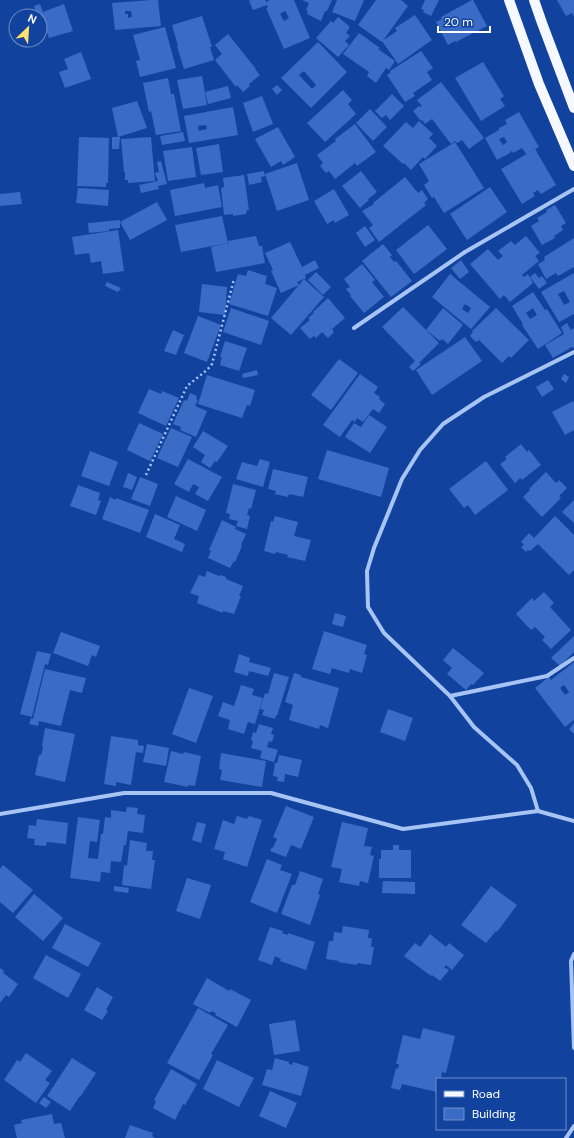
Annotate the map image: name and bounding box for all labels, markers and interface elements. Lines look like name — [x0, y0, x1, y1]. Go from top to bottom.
north arrow — [8, 8, 48, 48]
scale bar — [438, 8, 490, 34]
text: N — [26, 11, 39, 27]
text: 20 m — [444, 14, 473, 30]
legend — [436, 1078, 566, 1130]
text: Road — [472, 1086, 500, 1102]
text: Building — [472, 1106, 516, 1122]

